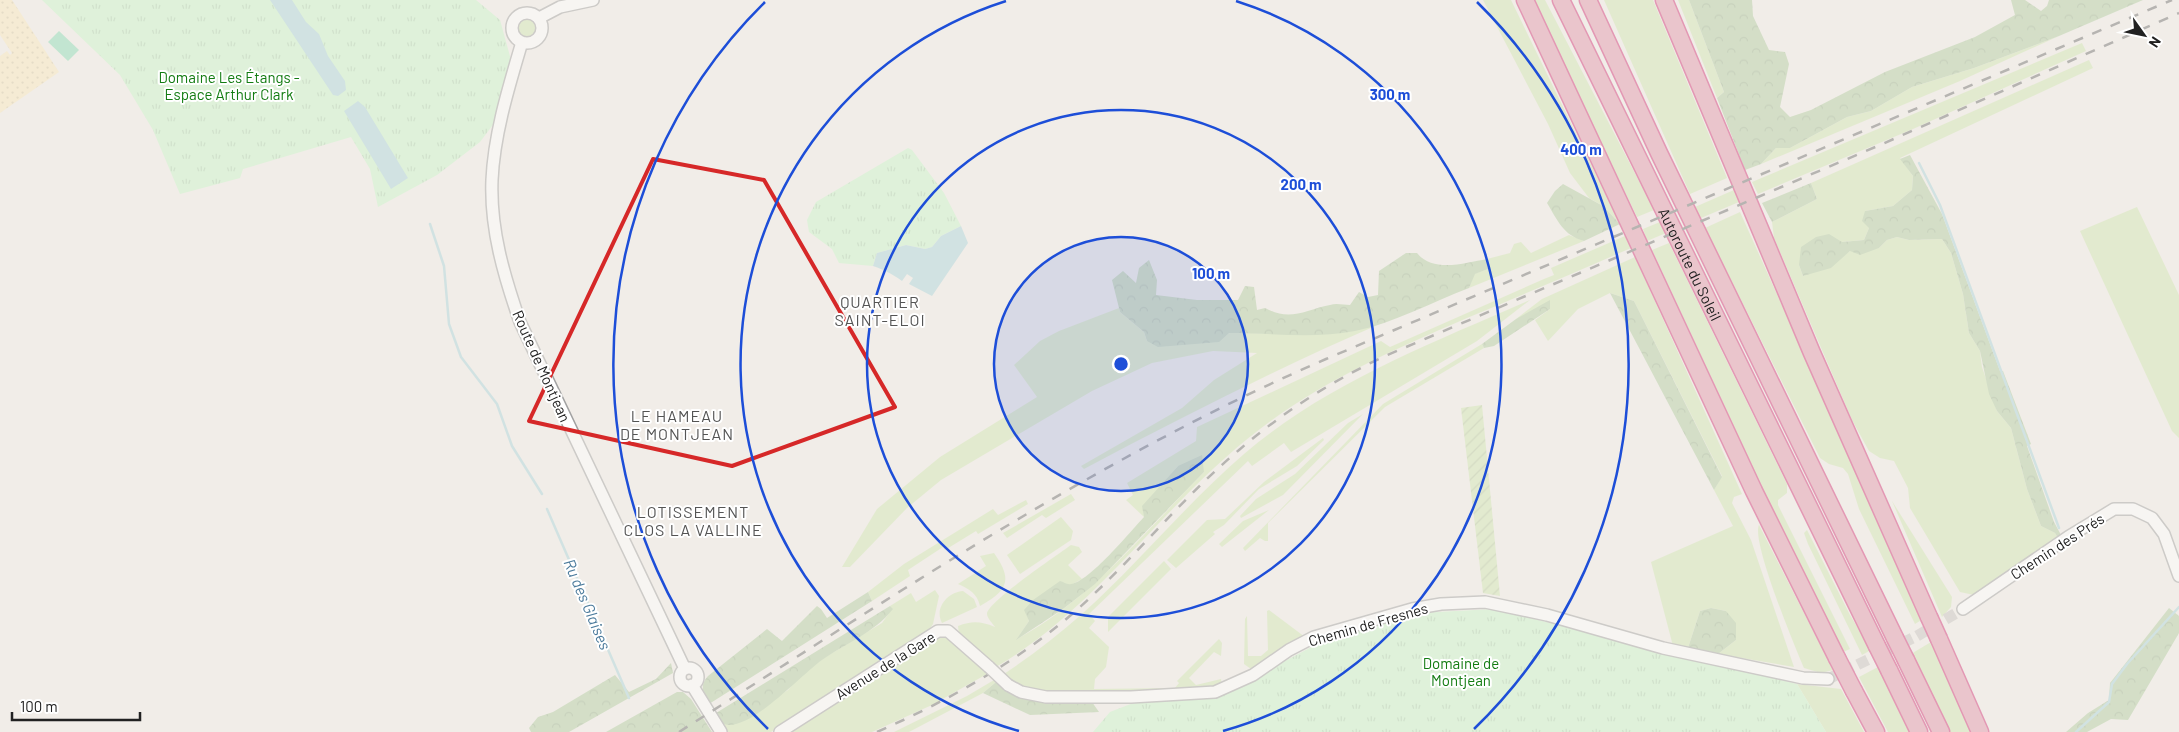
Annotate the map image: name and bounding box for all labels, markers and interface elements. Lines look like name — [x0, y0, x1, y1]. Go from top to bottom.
north arrow — [2119, 10, 2169, 60]
text: N — [2146, 34, 2165, 51]
park label: Domaine Les Étangs - Espace Arthur Clark — [158, 68, 300, 103]
text: 300 m — [1370, 85, 1410, 103]
text: 400 m — [1560, 140, 1602, 158]
text: 200 m — [1280, 175, 1322, 193]
street label: Autoroute du Soleil — [1655, 205, 1725, 323]
text: 100 m — [1192, 264, 1230, 282]
district label: QUARTIER SAINT-ELOI — [834, 292, 926, 329]
street label: Route de Montjean — [509, 307, 575, 425]
centre of rings — [1112, 355, 1130, 373]
district label: LE HAMEAU DE MONTJEAN — [620, 406, 734, 443]
district label: LOTISSEMENT CLOS LA VALLINE — [623, 502, 763, 539]
street label: Chemin des Prés — [2007, 509, 2107, 583]
water label: Ru des Glaises — [560, 556, 616, 653]
street label: Chemin de Fresnes — [1306, 598, 1430, 650]
street label: Avenue de la Gare — [832, 627, 938, 703]
park label: Domaine de Montjean — [1423, 654, 1499, 689]
scale bar — [12, 690, 140, 722]
text: 100 m — [20, 697, 58, 715]

